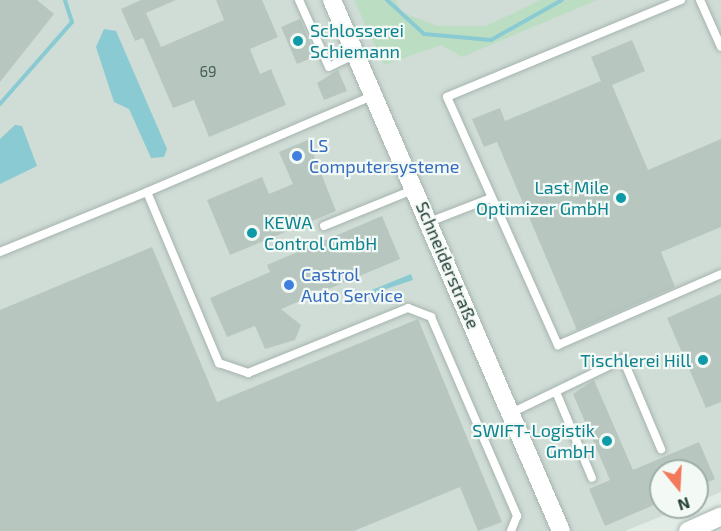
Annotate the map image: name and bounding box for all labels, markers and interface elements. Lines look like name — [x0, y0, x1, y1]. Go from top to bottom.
place label: Schlosserei Schiemann — [310, 20, 404, 63]
marker: Schlosserei Schiemann — [291, 34, 305, 48]
house number: 69 — [199, 63, 217, 81]
place label: LS Computersysteme — [309, 135, 459, 178]
marker: LS Computersysteme — [290, 149, 304, 163]
place label: Last Mile Optimizer GmbH — [476, 177, 609, 219]
marker: Last Mile Optimizer GmbH — [614, 191, 628, 205]
street label: Schneiderstraße — [411, 198, 485, 332]
place label: KEWA Control GmbH — [264, 212, 378, 254]
marker: KEWA Control GmbH — [245, 226, 259, 240]
place label: Castrol Auto Service — [301, 264, 403, 306]
marker: Castrol Auto Service — [282, 278, 296, 292]
place label: Tischlerei Hill — [580, 349, 691, 371]
marker: Tischlerei Hill — [696, 353, 710, 367]
place label: SWIFT-Logistik GmbH — [472, 420, 595, 462]
marker: SWIFT-Logistik GmbH — [600, 434, 614, 448]
north arrow — [649, 459, 709, 519]
text: N — [676, 494, 693, 516]

